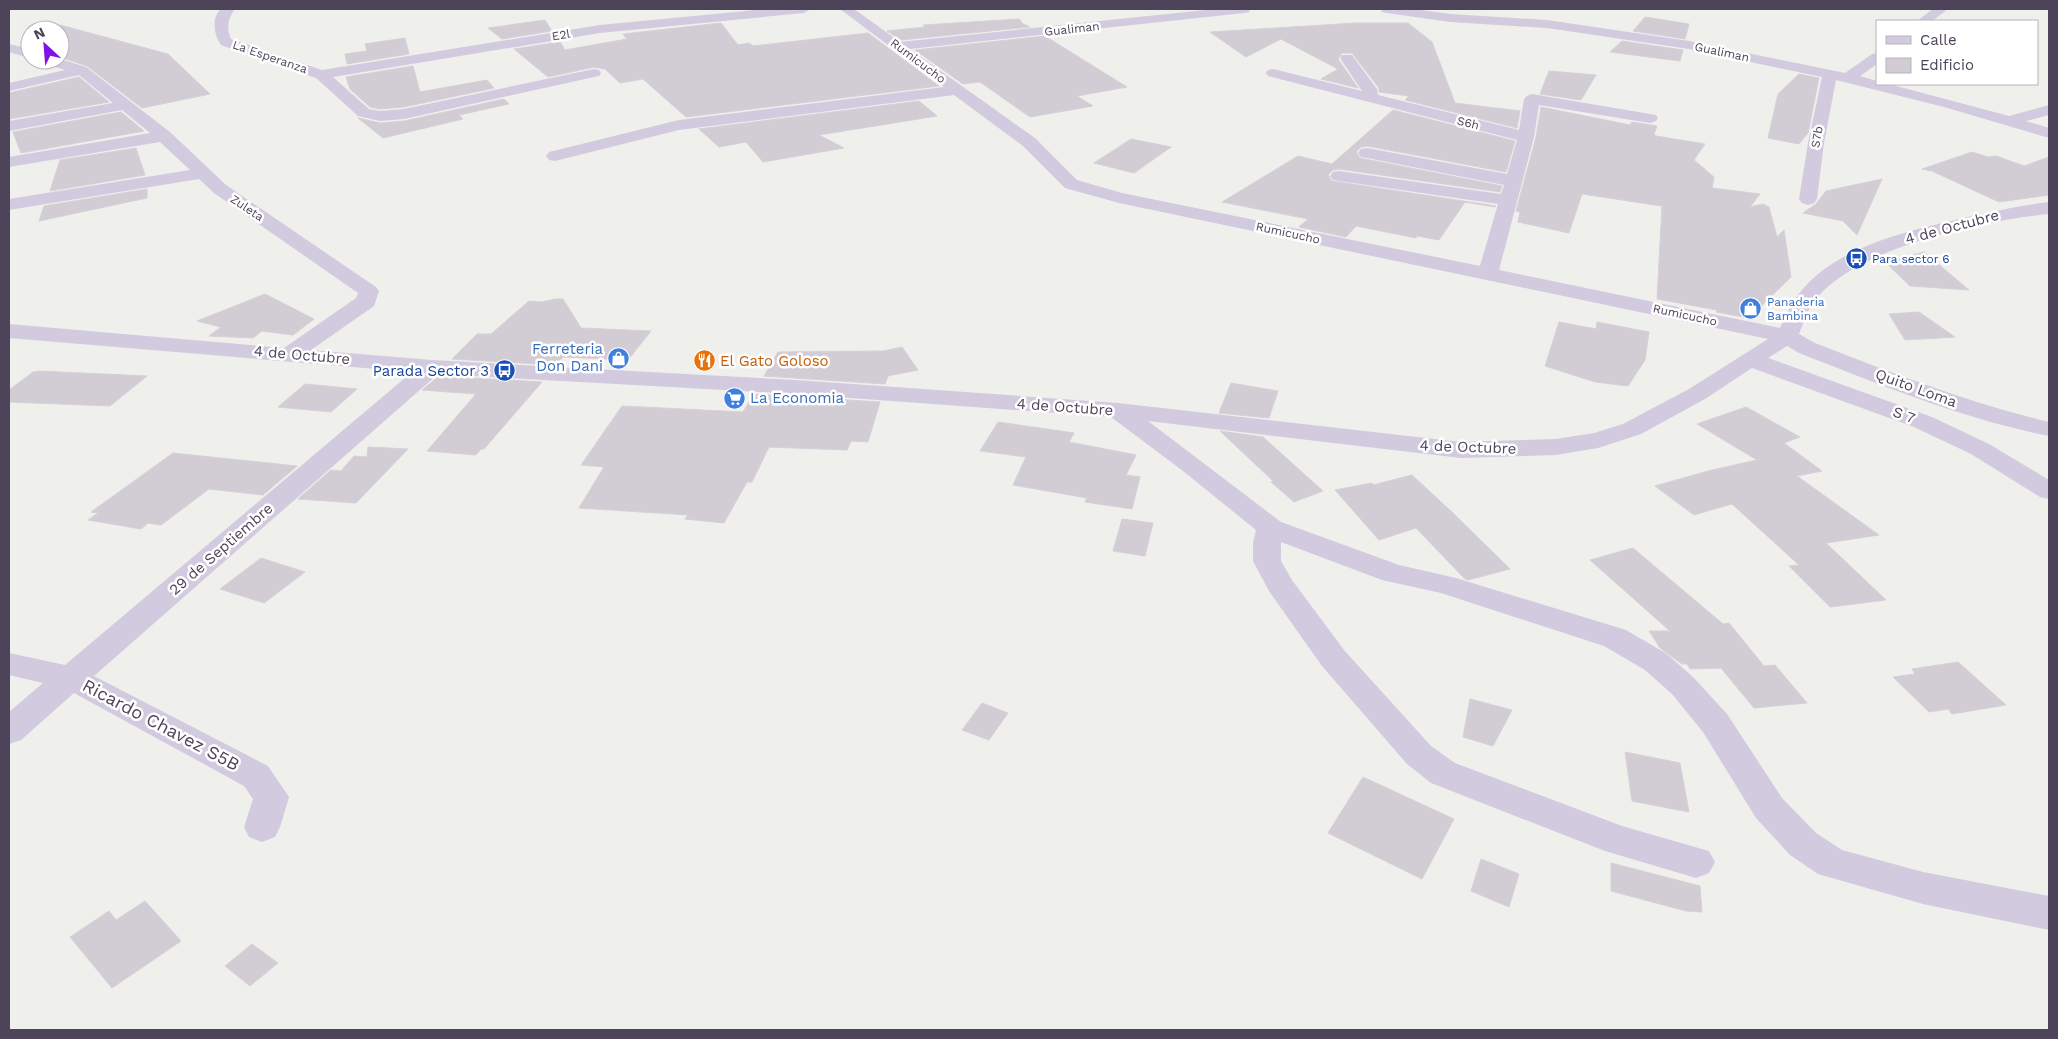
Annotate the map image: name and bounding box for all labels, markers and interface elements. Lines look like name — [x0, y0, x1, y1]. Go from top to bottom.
street label: Gualiman — [1044, 19, 1100, 39]
north arrow — [20, 20, 70, 70]
legend — [1876, 20, 2038, 85]
text: N — [31, 24, 47, 43]
street label: E2l — [551, 27, 571, 43]
text: Calle — [1920, 31, 1957, 49]
street label: Rumicucho — [888, 36, 948, 86]
street label: La Esperanza — [231, 38, 310, 76]
street label: Gualiman — [1693, 39, 1751, 65]
text: Edificio — [1920, 56, 1974, 74]
street label: S6h — [1455, 113, 1481, 133]
street label: S7b — [1808, 125, 1826, 149]
street label: Zuleta — [228, 192, 266, 224]
street label: 4 de Octubre — [1903, 206, 2001, 248]
street label: Rumicucho — [1255, 219, 1321, 247]
bus stop icon: Para sector 6 — [1844, 247, 1868, 271]
place label: Para sector 6 — [1872, 252, 1950, 266]
place label: Panaderia Bambina — [1767, 295, 1825, 323]
shop icon: Panaderia Bambina — [1739, 297, 1763, 321]
street label: Rumicucho — [1652, 301, 1718, 329]
place label: Ferreteria Don Dani — [532, 340, 604, 375]
street label: 4 de Octubre — [253, 342, 351, 368]
shop icon: Ferreteria Don Dani — [607, 346, 631, 370]
restaurant icon: El Gato Goloso — [692, 349, 716, 373]
place label: El Gato Goloso — [720, 352, 829, 370]
bus stop icon: Parada Sector 3 — [493, 359, 517, 383]
place label: Parada Sector 3 — [373, 362, 489, 380]
street label: Quito Loma — [1873, 365, 1960, 411]
supermarket icon: La Economia — [722, 386, 746, 410]
place label: La Economia — [750, 389, 844, 407]
street label: 4 de Octubre — [1016, 395, 1114, 419]
street label: S 7 — [1890, 403, 1918, 427]
street label: 4 de Octubre — [1419, 436, 1517, 458]
street label: 29 de Septiembre — [166, 499, 276, 599]
street label: Ricardo Chavez S5B — [79, 674, 243, 775]

